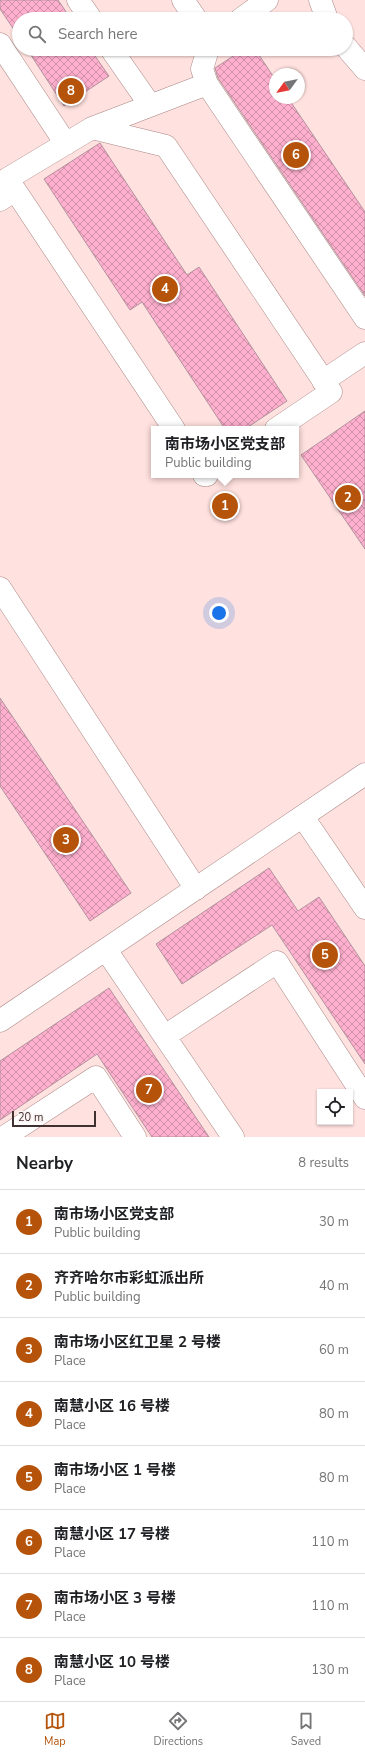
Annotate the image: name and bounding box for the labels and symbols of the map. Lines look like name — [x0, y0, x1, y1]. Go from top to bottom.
north arrow — [269, 68, 305, 104]
pin: 8 — [58, 76, 84, 106]
pin: 6 — [283, 140, 309, 170]
pin: 4 — [152, 274, 178, 304]
pin: 2 — [335, 483, 361, 513]
pin: 1 — [212, 491, 238, 521]
your location — [209, 603, 229, 623]
pin: 3 — [53, 825, 79, 855]
pin: 5 — [312, 940, 338, 970]
pin: 7 — [136, 1075, 162, 1105]
scale bar — [12, 1109, 96, 1128]

